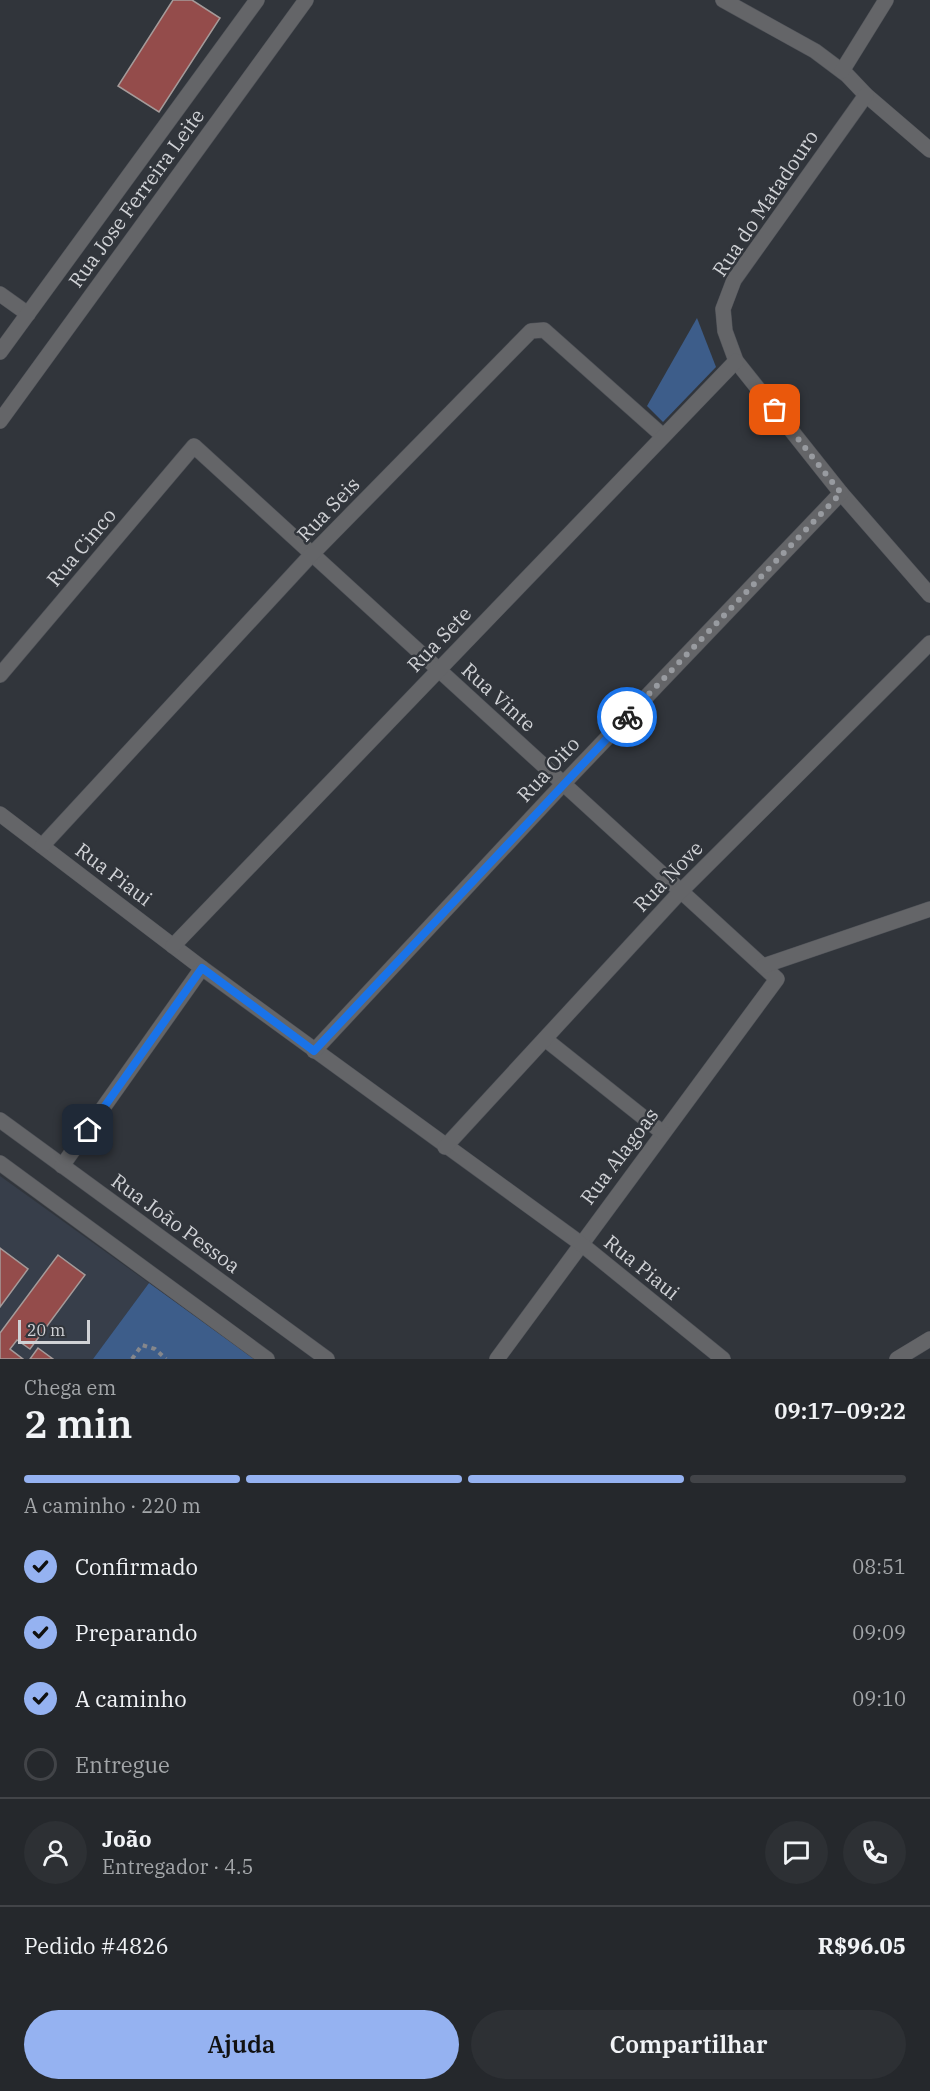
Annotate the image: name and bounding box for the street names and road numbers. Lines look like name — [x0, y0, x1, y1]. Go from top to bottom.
street label: Rua Jose Ferreira Leite — [62, 103, 210, 293]
street label: Rua do Matadouro — [706, 124, 824, 282]
street label: Rua Seis — [291, 471, 365, 547]
street label: Rua Cinco — [40, 502, 122, 592]
street label: Rua Sete — [401, 600, 477, 678]
street label: Rua Vinte — [456, 657, 542, 737]
street label: Rua Oito — [511, 730, 585, 808]
street label: Rua Nove — [627, 835, 709, 917]
street label: Rua Piaui — [70, 836, 158, 912]
street label: Rua Alagoas — [574, 1102, 664, 1210]
street label: Rua João Pessoa — [106, 1167, 246, 1279]
street label: Rua Piaui — [599, 1228, 685, 1306]

